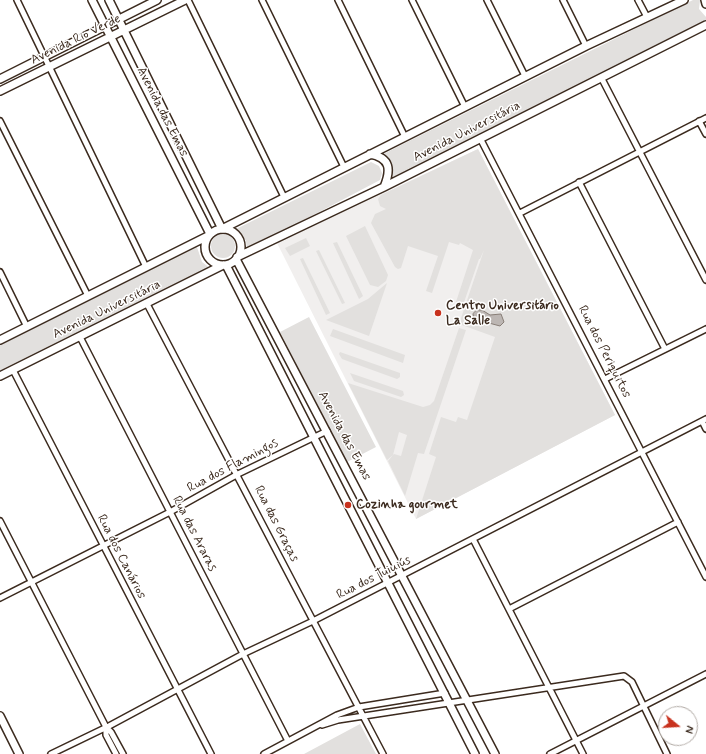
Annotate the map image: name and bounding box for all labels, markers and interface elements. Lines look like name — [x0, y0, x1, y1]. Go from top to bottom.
street label: Avenida Rio Verde — [28, 11, 124, 69]
street label: Avenida das Emas — [133, 64, 191, 160]
street label: Avenida Universitária — [411, 98, 523, 166]
street label: Avenida Universitária — [50, 277, 164, 343]
place label: Centro Universitário La Salle — [446, 298, 559, 329]
street label: Rua dos Periquitos — [574, 303, 634, 401]
marker: Centro Universitário La Salle — [433, 308, 443, 318]
street label: Avenida das Emas — [314, 389, 374, 483]
street label: Rua dos Flamingos — [185, 435, 281, 497]
street label: Rua das Graças — [250, 483, 302, 565]
street label: Rua das Araras — [168, 494, 220, 574]
place label: Cozinha gourmet — [356, 497, 458, 513]
marker: Cozinha gourmet — [343, 500, 353, 510]
street label: Rua dos Canários — [93, 512, 149, 602]
street label: Rua dos Tuiuiús — [334, 553, 414, 603]
north arrow — [658, 706, 698, 746]
text: N — [681, 724, 696, 735]

